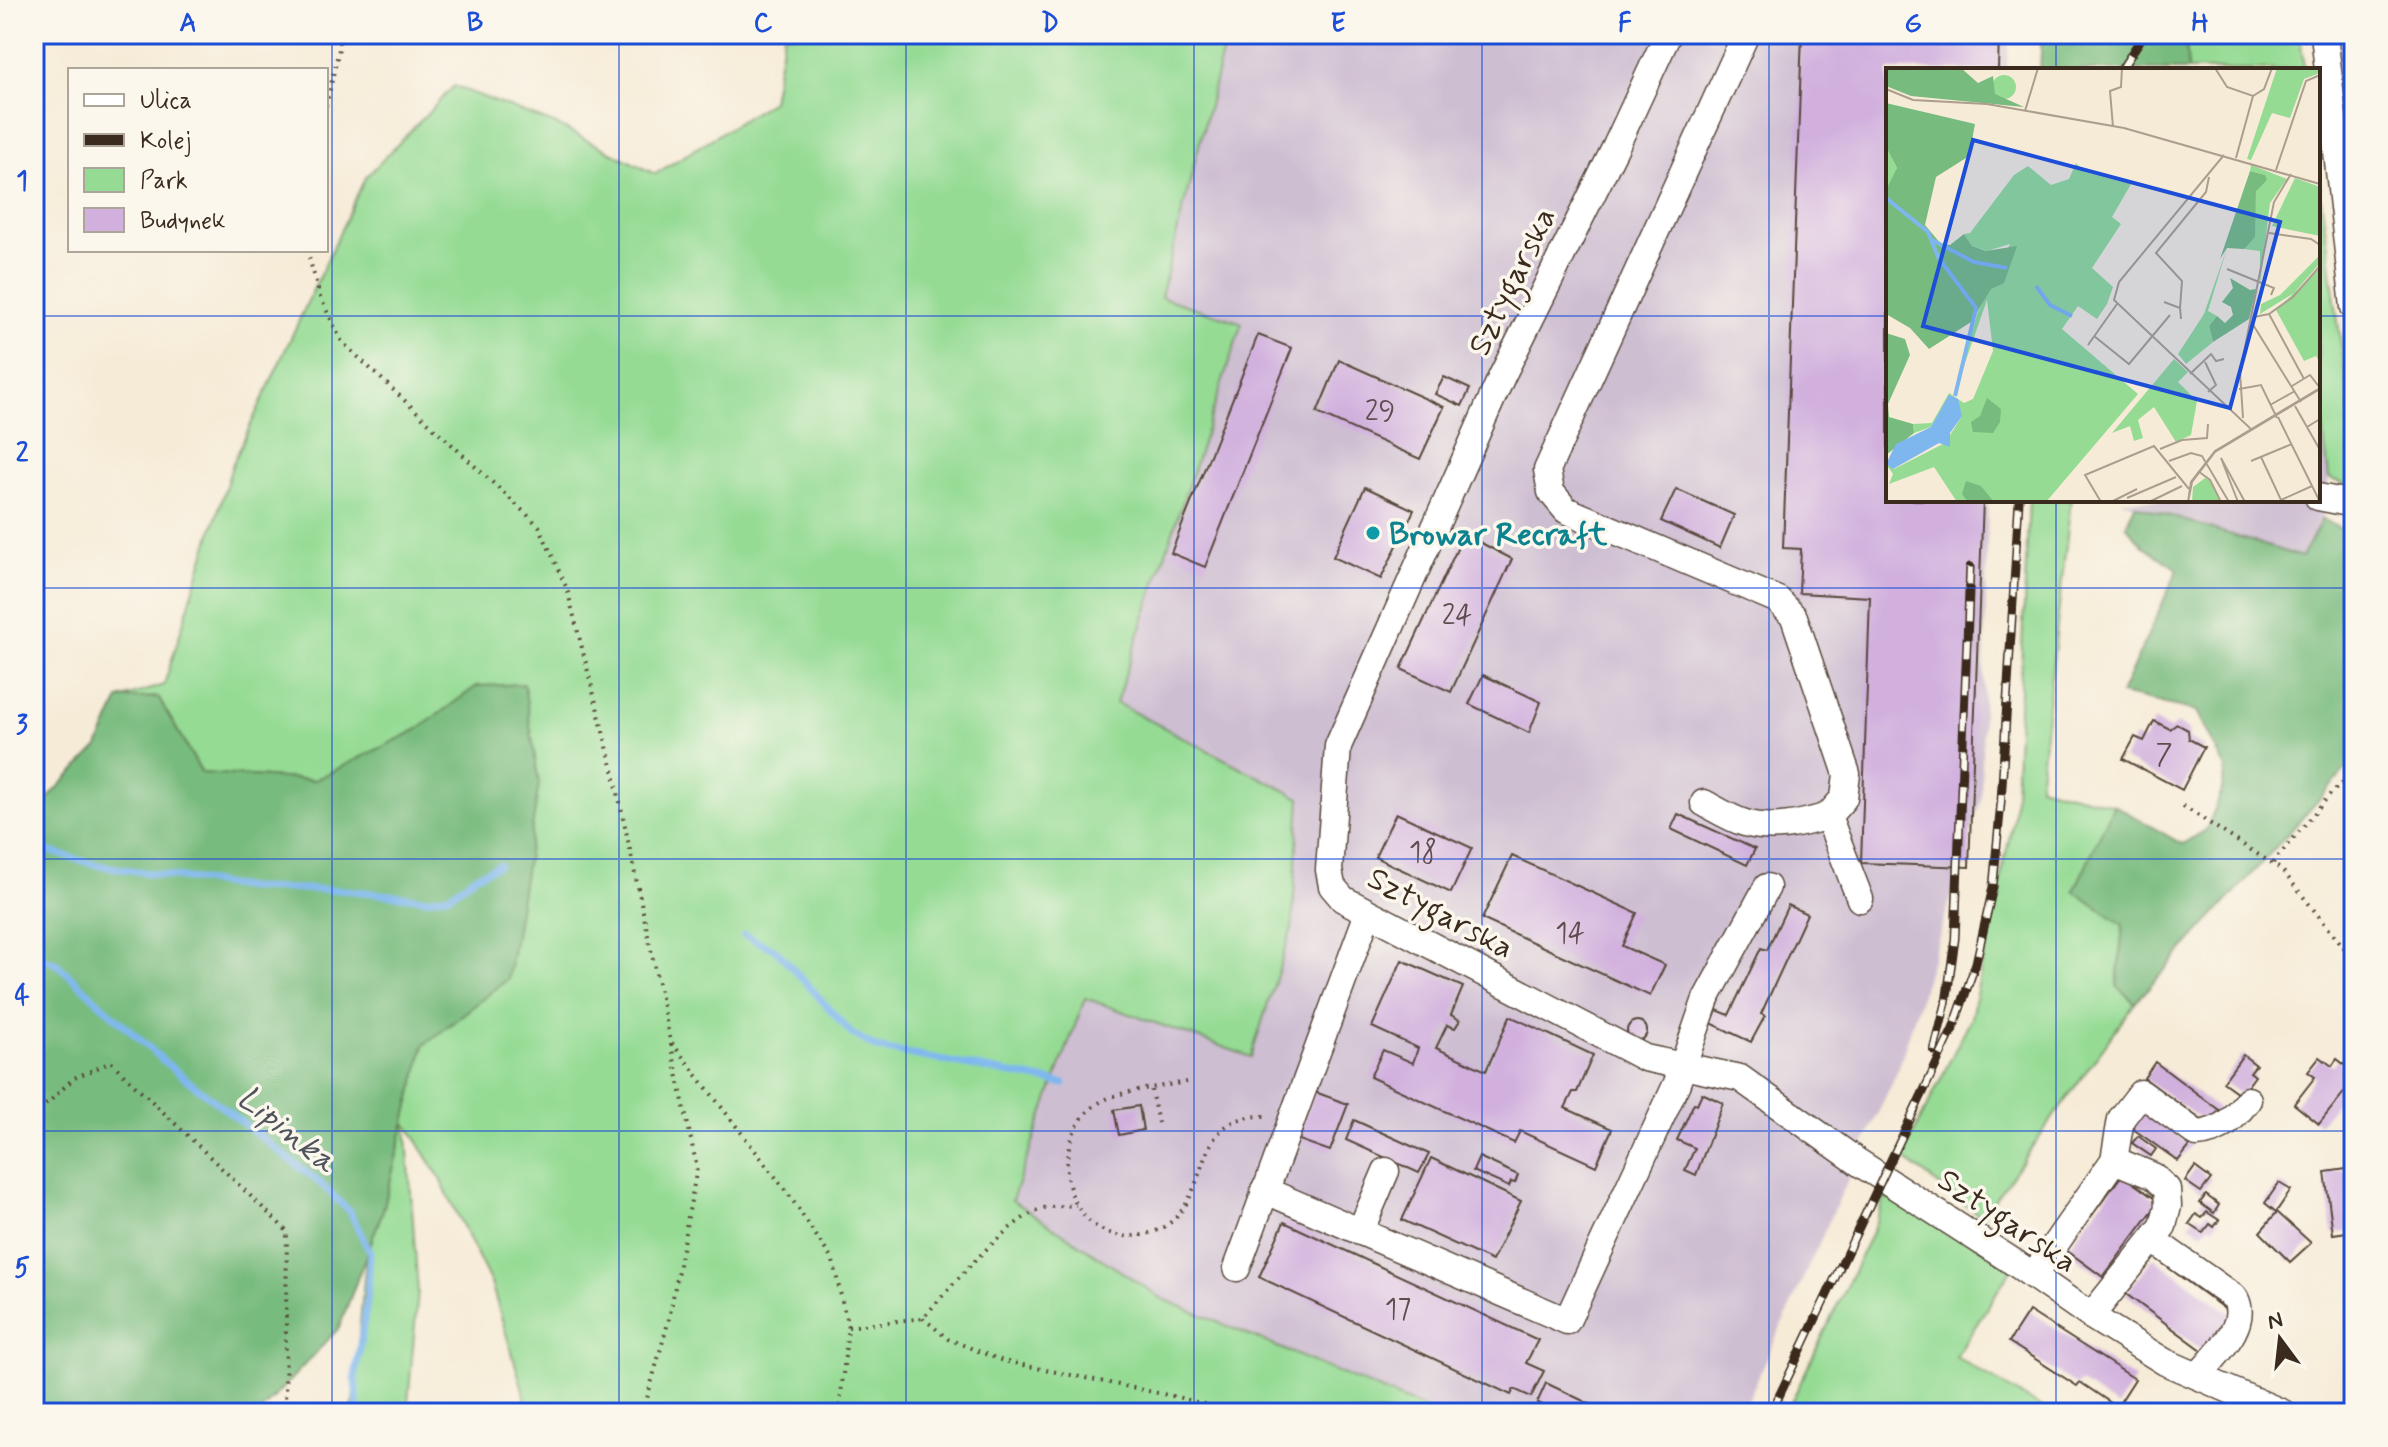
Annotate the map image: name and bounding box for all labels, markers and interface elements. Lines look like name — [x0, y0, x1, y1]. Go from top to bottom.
text: A — [179, 7, 197, 41]
text: B — [467, 7, 483, 41]
text: C — [754, 7, 773, 41]
text: D — [1041, 7, 1059, 41]
text: E — [1330, 7, 1346, 41]
text: F — [1618, 7, 1632, 41]
text: G — [1904, 7, 1922, 41]
text: H — [2192, 7, 2209, 41]
legend — [68, 68, 328, 252]
inset map — [1886, 68, 2320, 502]
text: Ulica — [140, 86, 192, 117]
text: Kolej — [140, 126, 191, 157]
text: 1 — [16, 165, 28, 199]
text: Park — [140, 166, 188, 197]
street label: Sztygarska — [1459, 201, 1569, 364]
text: Budynek — [140, 206, 226, 237]
house number: 29 — [1365, 394, 1395, 431]
text: 2 — [16, 437, 29, 471]
place label: Browar Recraft — [1389, 514, 1609, 556]
marker: Browar Recraft — [1364, 524, 1382, 542]
house number: 24 — [1442, 598, 1472, 635]
text: 3 — [16, 709, 28, 743]
house number: 7 — [2156, 737, 2173, 774]
house number: 18 — [1409, 835, 1437, 872]
street label: Sztygarska — [1358, 858, 1520, 972]
house number: 14 — [1555, 916, 1585, 953]
text: 4 — [14, 980, 30, 1014]
water label: Lipinka — [227, 1076, 347, 1185]
street label: Sztygarska — [1927, 1160, 2085, 1286]
text: 5 — [14, 1252, 30, 1286]
house number: 17 — [1385, 1292, 1411, 1329]
north arrow — [2240, 1299, 2320, 1379]
text: N — [2265, 1306, 2286, 1337]

